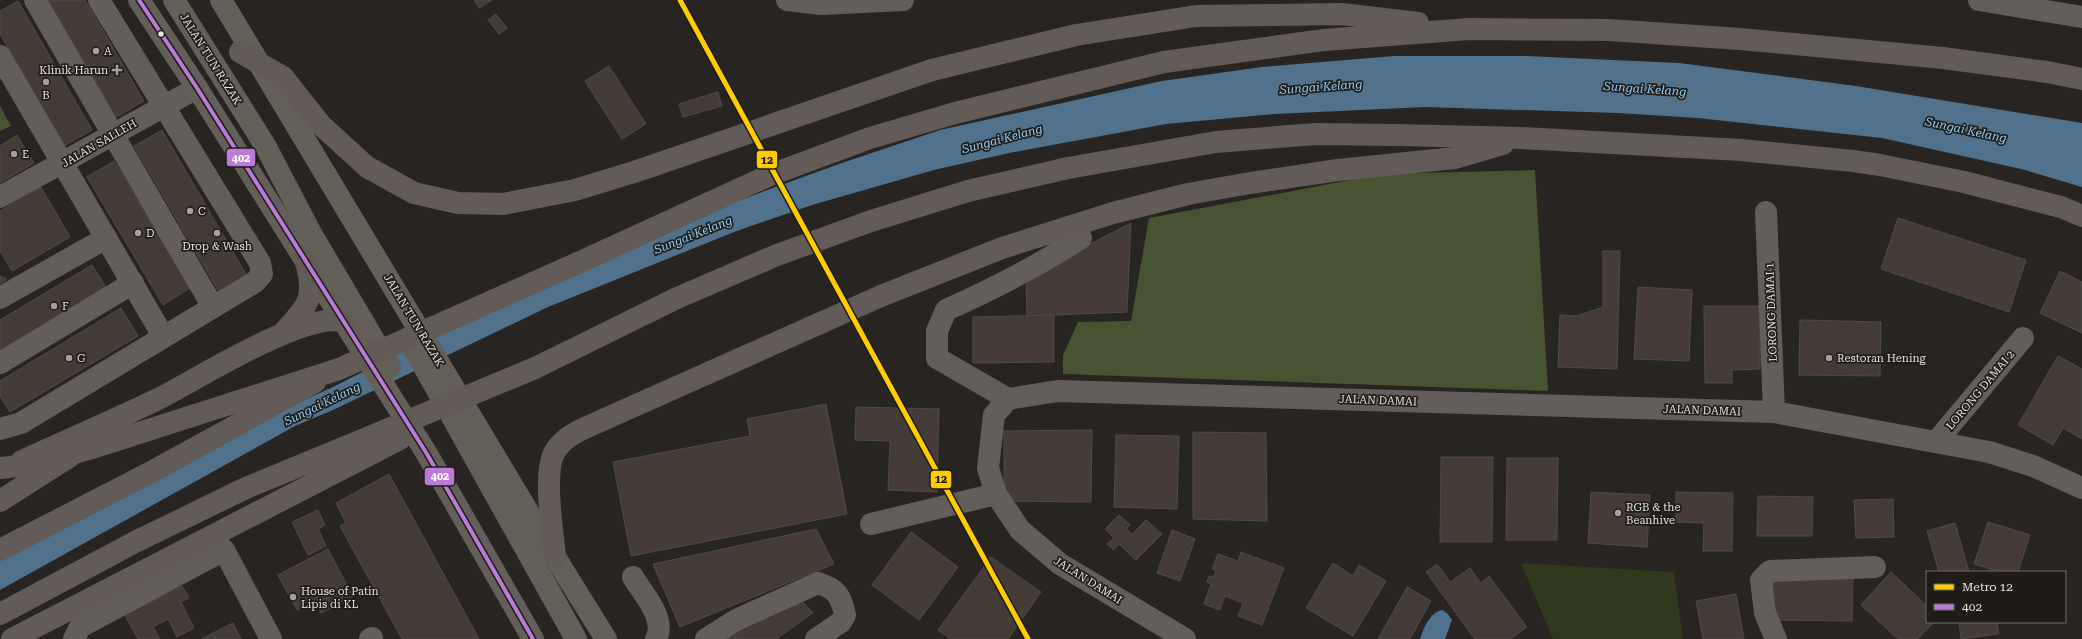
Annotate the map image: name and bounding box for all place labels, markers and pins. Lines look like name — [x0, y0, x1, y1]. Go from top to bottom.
unlabelled marker — [156, 29, 166, 39]
place label: A — [104, 45, 112, 58]
marker: A — [91, 46, 101, 56]
place label: Klinik Harun — [39, 64, 108, 77]
marker: Klinik Harun — [111, 64, 123, 76]
marker: B — [41, 77, 51, 87]
place label: B — [42, 89, 50, 102]
place label: E — [22, 148, 29, 161]
marker: E — [9, 149, 19, 159]
place label: C — [198, 205, 206, 218]
marker: C — [185, 206, 195, 216]
place label: D — [146, 227, 155, 240]
marker: D — [133, 228, 143, 238]
marker: Drop & Wash — [212, 228, 222, 238]
place label: Drop & Wash — [182, 240, 252, 253]
place label: F — [62, 300, 69, 313]
marker: F — [49, 301, 59, 311]
place label: G — [77, 352, 86, 365]
place label: Restoran Hening — [1837, 352, 1927, 365]
marker: G — [64, 353, 74, 363]
marker: Restoran Hening — [1824, 353, 1834, 363]
place label: RGB & the Beanhive — [1626, 501, 1680, 527]
marker: RGB & the Beanhive — [1613, 508, 1623, 518]
place label: House of Patin Lipis di KL — [301, 585, 379, 611]
marker: House of Patin Lipis di KL — [288, 592, 298, 602]

